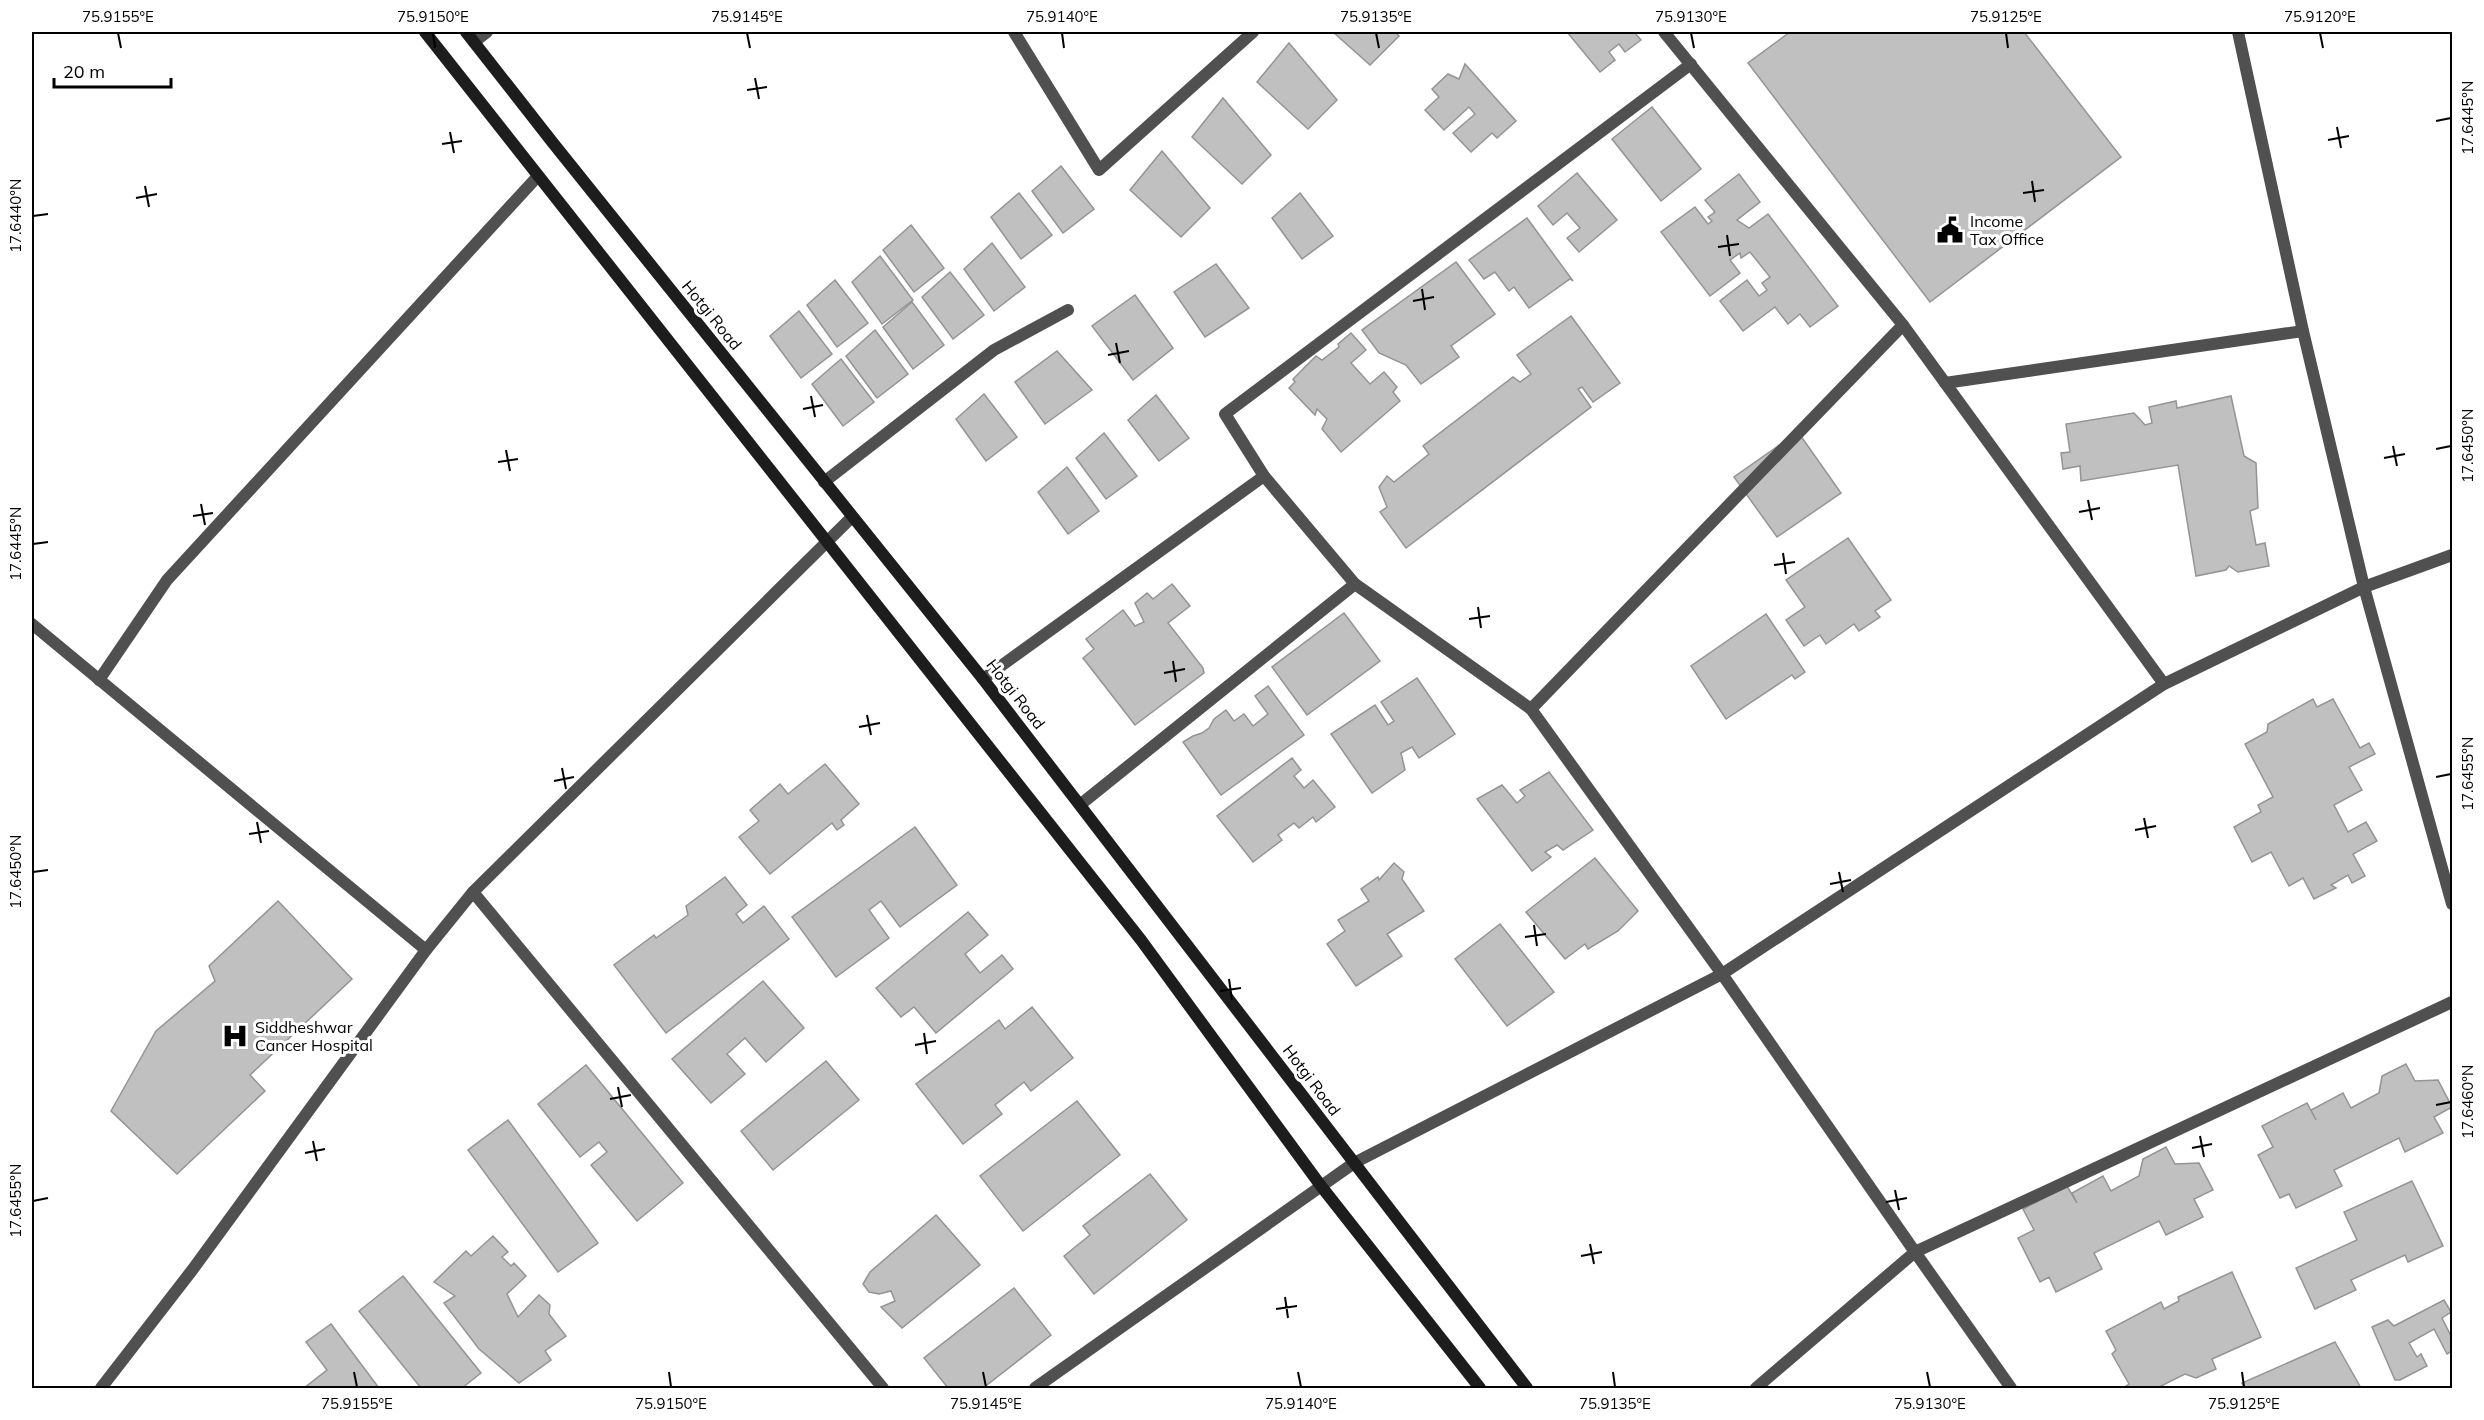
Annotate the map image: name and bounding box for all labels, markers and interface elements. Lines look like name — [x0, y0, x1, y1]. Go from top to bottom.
text: 75.9155°E — [82, 7, 154, 26]
text: 75.9150°E — [397, 7, 469, 26]
text: 75.9145°E — [711, 7, 783, 26]
text: 75.9140°E — [1026, 7, 1098, 26]
text: 75.9135°E — [1340, 7, 1412, 26]
text: 75.9130°E — [1655, 7, 1727, 26]
text: 75.9125°E — [1970, 7, 2042, 26]
text: 75.9120°E — [2284, 7, 2356, 26]
scale bar — [54, 51, 171, 89]
text: 20 m — [63, 60, 105, 83]
text: 17.6445°N — [2458, 81, 2477, 155]
text: 17.6440°N — [6, 179, 25, 253]
place label: Income Tax Office — [1970, 211, 2044, 249]
public building icon: Income Tax Office — [1935, 215, 1965, 245]
street label: Hotgi Road — [678, 276, 746, 354]
text: 17.6450°N — [2458, 409, 2477, 483]
text: 17.6445°N — [6, 507, 25, 581]
street label: Hotgi Road — [982, 655, 1050, 733]
text: 17.6455°N — [2458, 737, 2477, 811]
text: 17.6450°N — [6, 835, 25, 909]
place label: Siddheshwar Cancer Hospital — [255, 1017, 373, 1055]
hospital icon: Siddheshwar Cancer Hospital — [220, 1021, 250, 1051]
street label: Hotgi Road — [1279, 1041, 1345, 1119]
text: 17.6460°N — [2458, 1065, 2477, 1139]
text: 17.6455°N — [6, 1164, 25, 1238]
text: 75.9155°E — [321, 1394, 393, 1413]
text: 75.9150°E — [635, 1394, 707, 1413]
text: 75.9145°E — [950, 1394, 1022, 1413]
text: 75.9140°E — [1265, 1394, 1337, 1413]
text: 75.9135°E — [1579, 1394, 1651, 1413]
text: 75.9130°E — [1894, 1394, 1966, 1413]
text: 75.9125°E — [2208, 1394, 2280, 1413]

